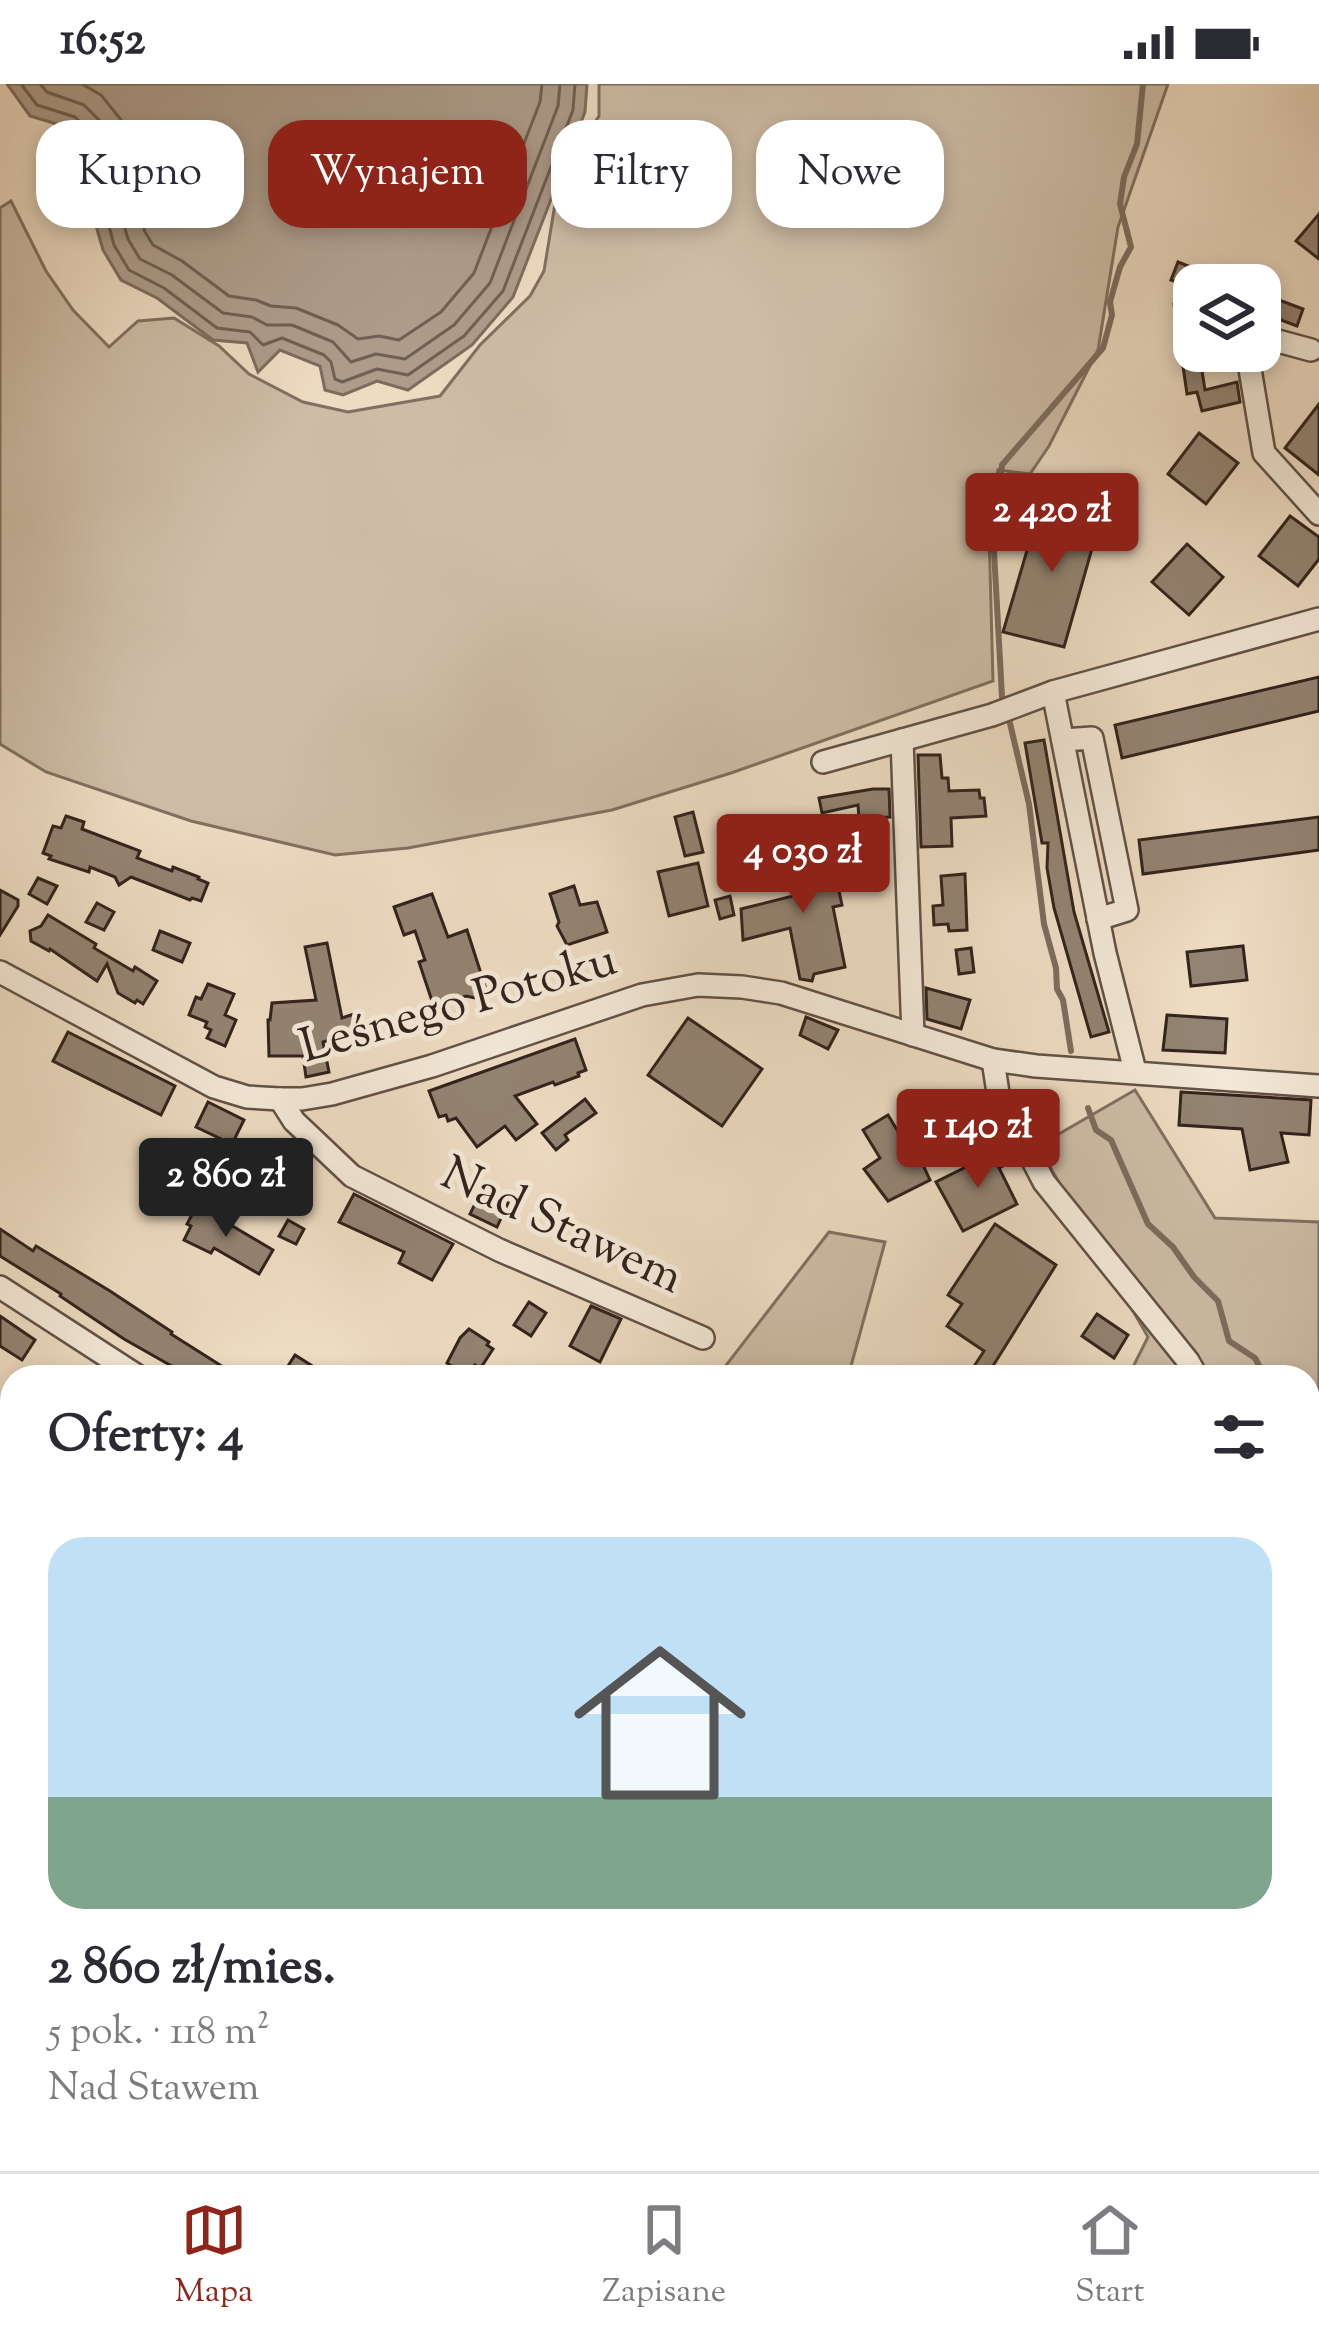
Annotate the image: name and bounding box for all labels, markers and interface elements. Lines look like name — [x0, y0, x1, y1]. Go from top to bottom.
text: 16:52 — [60, 10, 145, 75]
chip: Kupno — [36, 120, 244, 228]
chip: Wynajem — [268, 120, 527, 228]
chip: Filtry — [551, 120, 732, 228]
chip: Nowe — [756, 120, 944, 228]
map controls — [1173, 264, 1281, 372]
button: layers — [1173, 264, 1281, 372]
pin: 2 420 zł — [928, 473, 1176, 575]
text: 2 420 zł — [992, 484, 1112, 540]
pin: 4 030 zł — [679, 814, 927, 916]
text: 4 030 zł — [744, 825, 862, 881]
street label: Leśnego Potoku — [293, 928, 625, 1084]
pin: 1 140 zł — [854, 1089, 1102, 1191]
text: 1 140 zł — [924, 1100, 1032, 1156]
pin: 2 860 zł — [102, 1138, 350, 1240]
street label: Nad Stawem — [429, 1142, 693, 1314]
text: 2 860 zł — [166, 1149, 286, 1205]
text: Oferty: 4 — [48, 1401, 244, 1474]
icon: filters — [1206, 1404, 1272, 1470]
icon: home — [552, 1615, 768, 1831]
text: 2 860 zł/mies. — [48, 1933, 336, 2006]
text: 5 pok. · 118 m² — [48, 2006, 270, 2062]
text: Nad Stawem — [48, 2062, 259, 2118]
tab: Mapa — [174, 2197, 253, 2317]
tab: Zapisane — [602, 2197, 726, 2317]
tab: Start — [1075, 2197, 1144, 2317]

